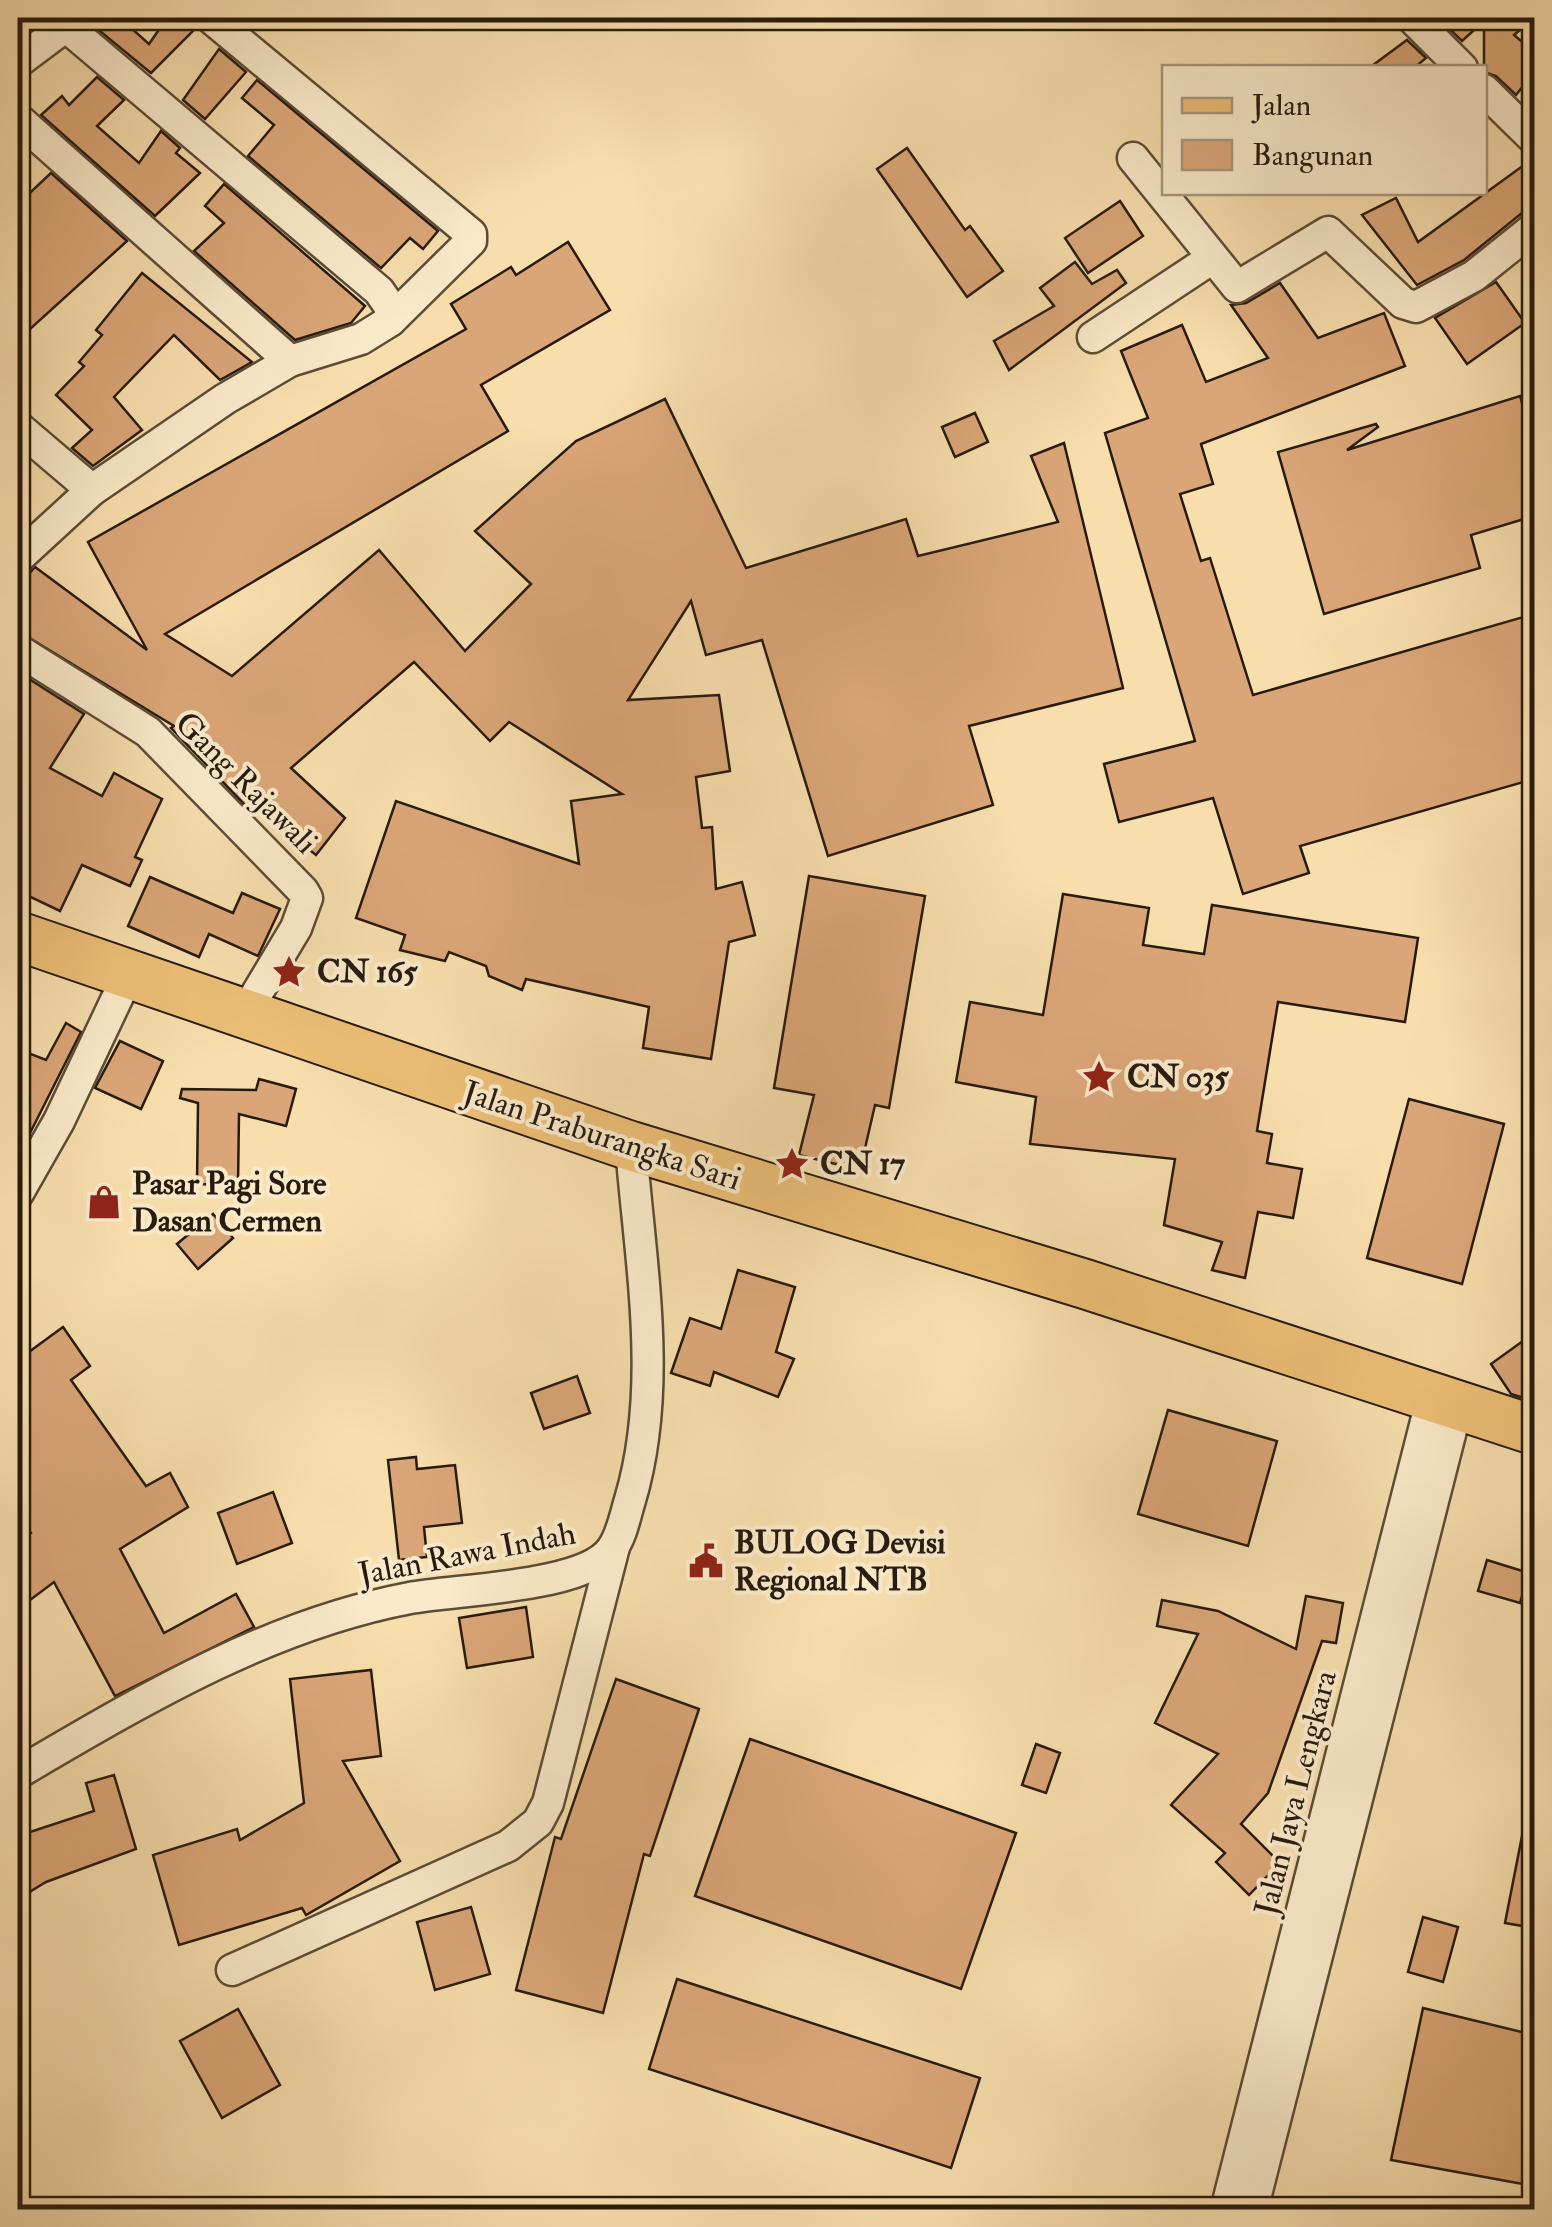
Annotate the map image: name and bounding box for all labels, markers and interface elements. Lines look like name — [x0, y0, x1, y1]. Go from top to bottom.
legend — [1162, 65, 1487, 195]
text: Jalan — [1251, 87, 1311, 124]
text: Bangunan — [1252, 137, 1373, 174]
street label: Gang Rajawali — [167, 704, 325, 862]
place label: CN 165 — [317, 952, 418, 992]
place icon: CN 165 — [270, 953, 308, 991]
place label: CN 035 — [1127, 1057, 1230, 1097]
place icon: CN 035 — [1080, 1058, 1118, 1096]
street label: Jalan Praburangka Sari — [457, 1072, 746, 1200]
place label: CN 17 — [820, 1144, 905, 1184]
place icon: CN 17 — [773, 1145, 811, 1183]
place label: Pasar Pagi Sore Dasan Cermen — [132, 1164, 327, 1241]
shop icon: Pasar Pagi Sore Dasan Cermen — [85, 1183, 123, 1221]
street label: Jalan Rawa Indah — [354, 1513, 579, 1595]
place label: BULOG Devisi Regional NTB — [734, 1523, 946, 1600]
public building icon: BULOG Devisi Regional NTB — [687, 1542, 725, 1580]
street label: Jalan Jaya Lengkara — [1246, 1666, 1346, 1921]

